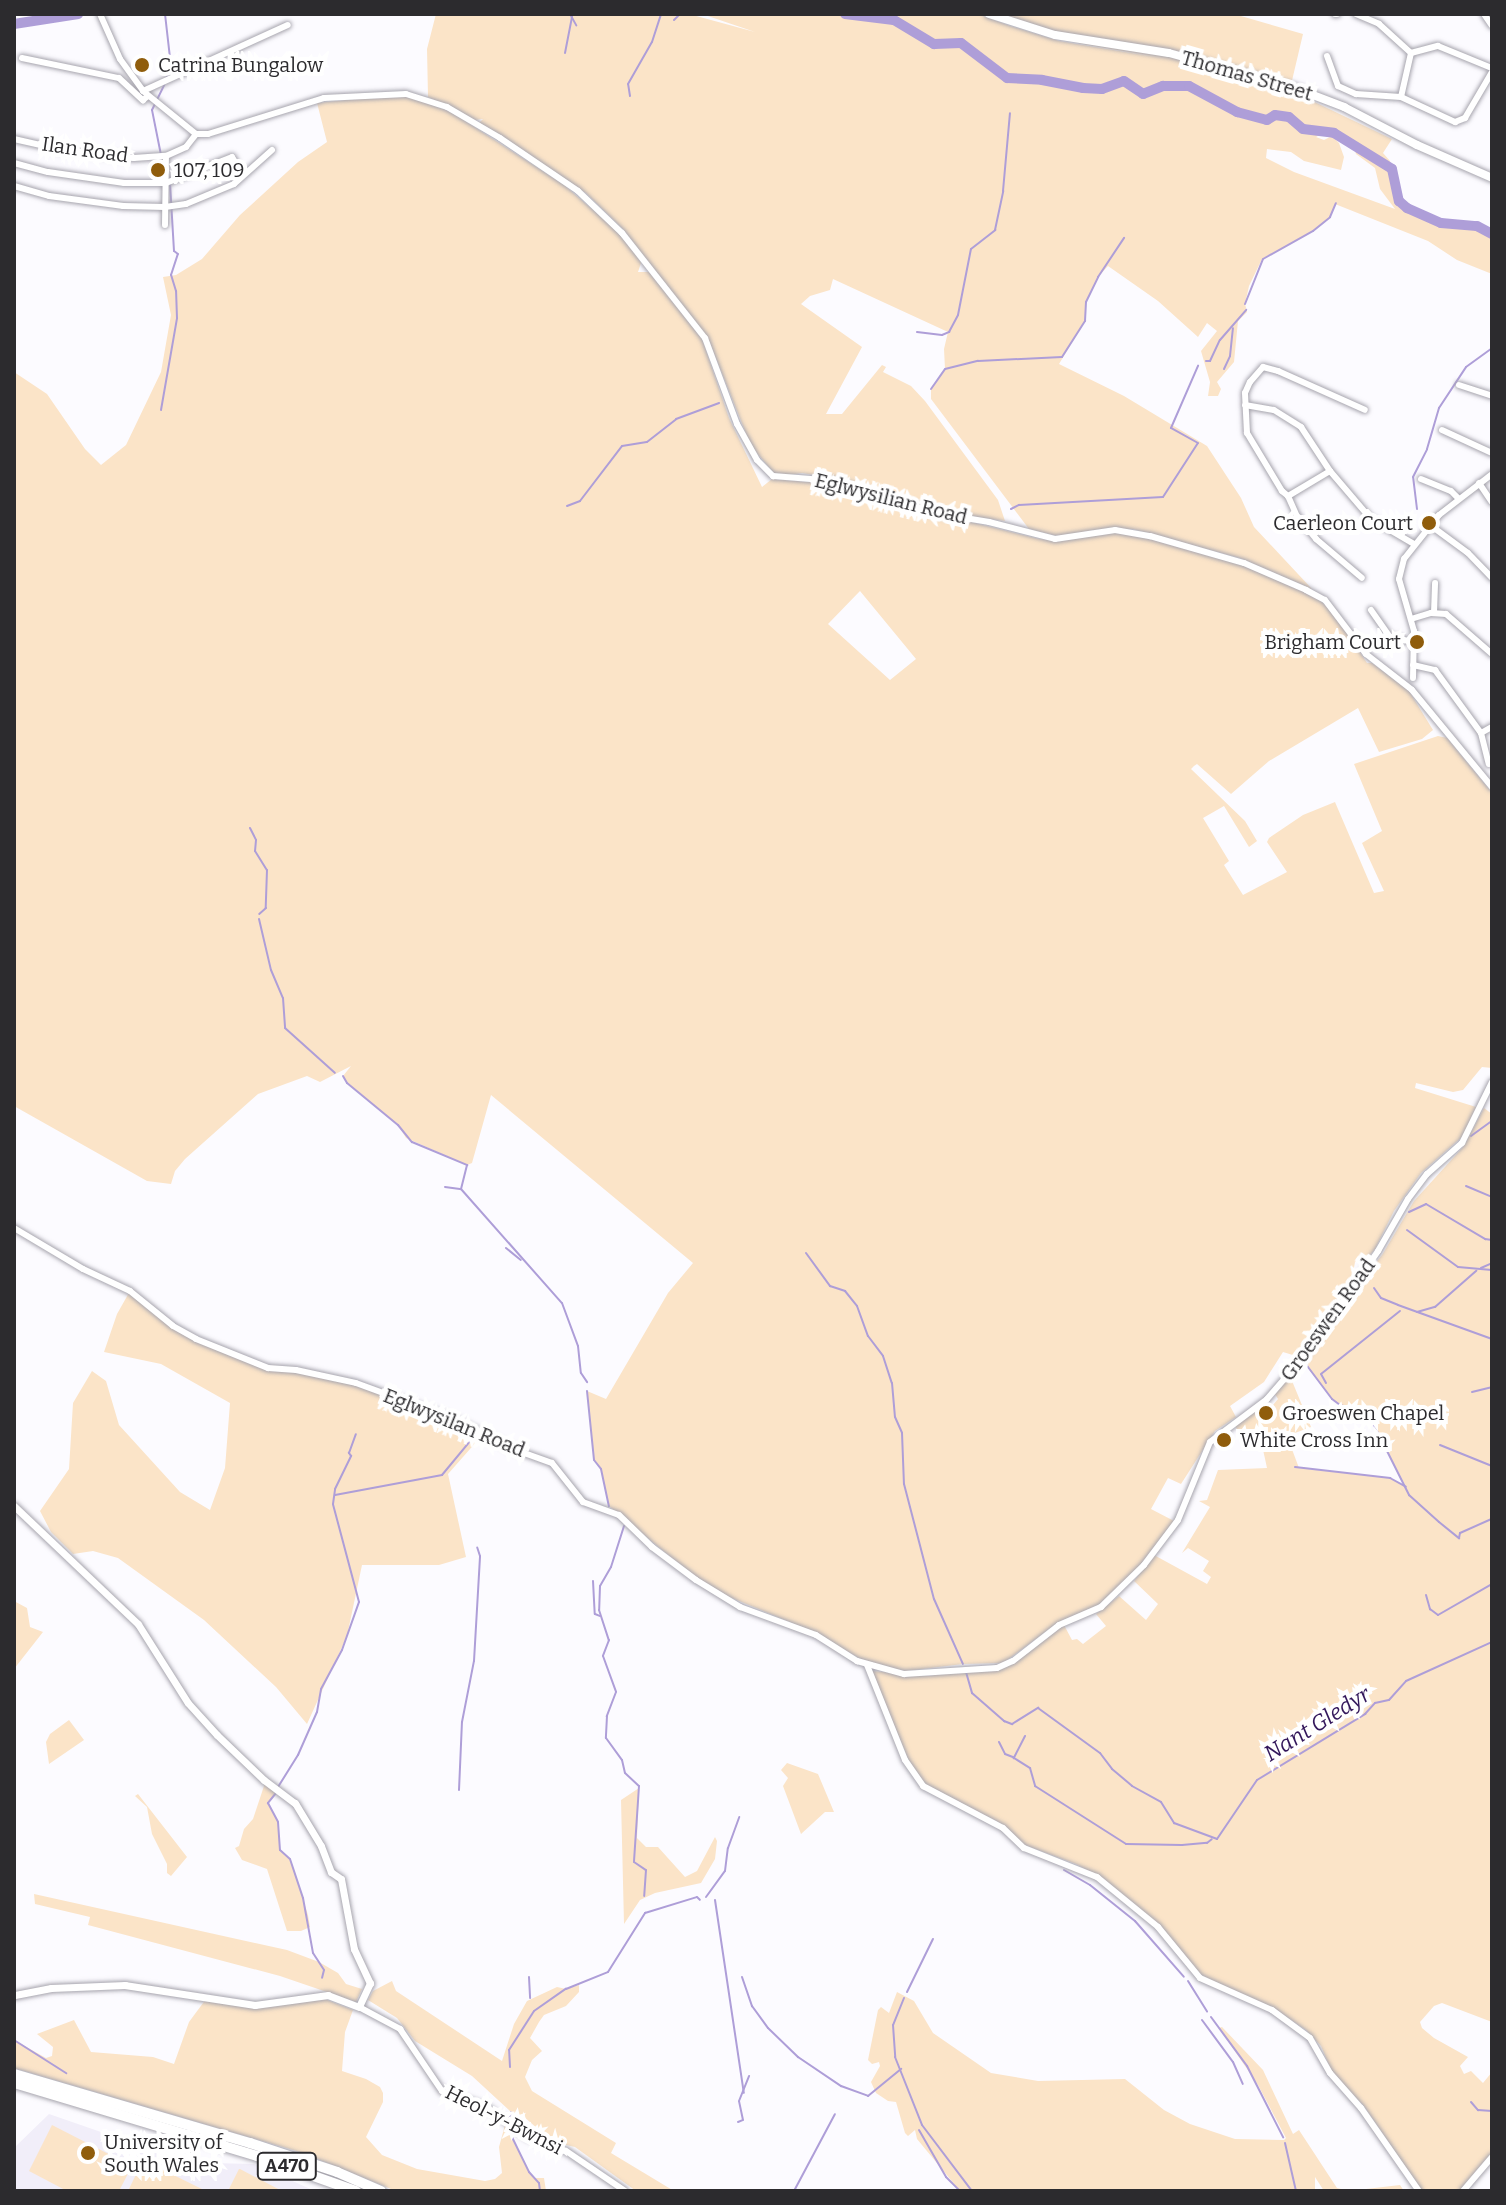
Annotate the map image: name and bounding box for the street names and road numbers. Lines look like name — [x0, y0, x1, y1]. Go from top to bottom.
street label: Thomas Street — [1179, 46, 1315, 106]
street label: Ilan Road — [40, 132, 130, 168]
street label: Eglwysilian Road — [812, 468, 970, 530]
street label: Groeswen Road — [1276, 1254, 1380, 1386]
street label: Eglwysilan Road — [380, 1384, 528, 1462]
street label: Heol-y-Bwnsi — [441, 2080, 567, 2160]
road number: A470 — [255, 2152, 319, 2180]

